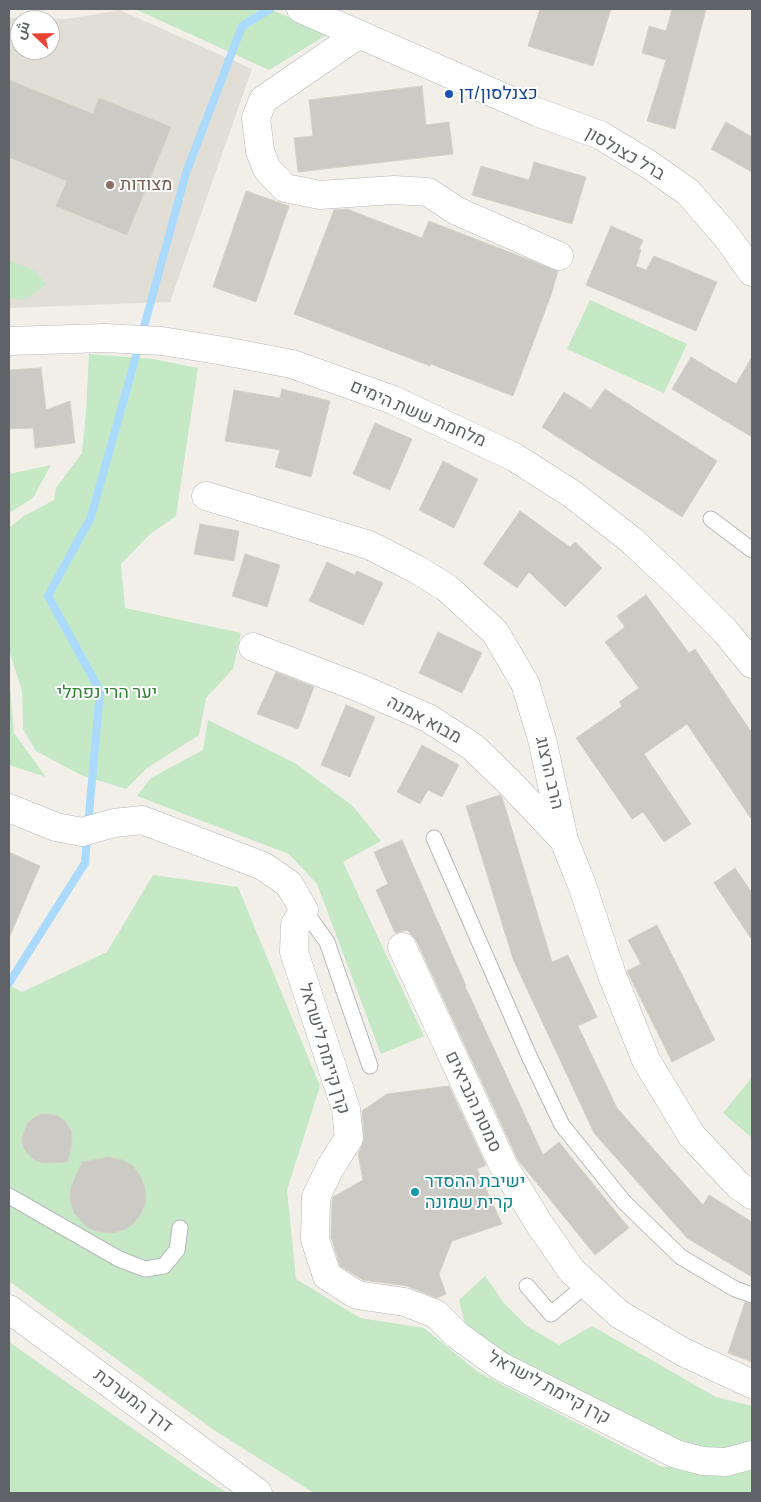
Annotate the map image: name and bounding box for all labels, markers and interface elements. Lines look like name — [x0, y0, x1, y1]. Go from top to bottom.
north arrow — [10, 10, 60, 60]
text: ش — [9, 18, 34, 42]
place label: כצנלסון/דן — [459, 83, 538, 105]
marker: כצנלסון/דן — [443, 88, 455, 100]
street label: ברל כצנלסון — [581, 123, 669, 185]
place label: מצודות — [120, 174, 172, 196]
marker: מצודות — [104, 179, 116, 191]
street label: מלחמת ששת הימים — [347, 376, 489, 452]
park label: יער הרי נפתלי — [57, 682, 157, 704]
street label: מבוא אמנה — [383, 691, 465, 749]
street label: הרב הרצוג — [530, 735, 568, 811]
street label: קרן קיימת לישראל — [294, 981, 354, 1117]
street label: סמטת הנביאים — [440, 1048, 506, 1156]
place label: ישיבת ההסדר קרית שמונה — [425, 1171, 525, 1214]
marker: ישיבת ההסדר קרית שמונה — [409, 1186, 421, 1198]
street label: קרן קיימת לישראל — [484, 1347, 614, 1429]
street label: דרך המערכת — [89, 1364, 177, 1438]

